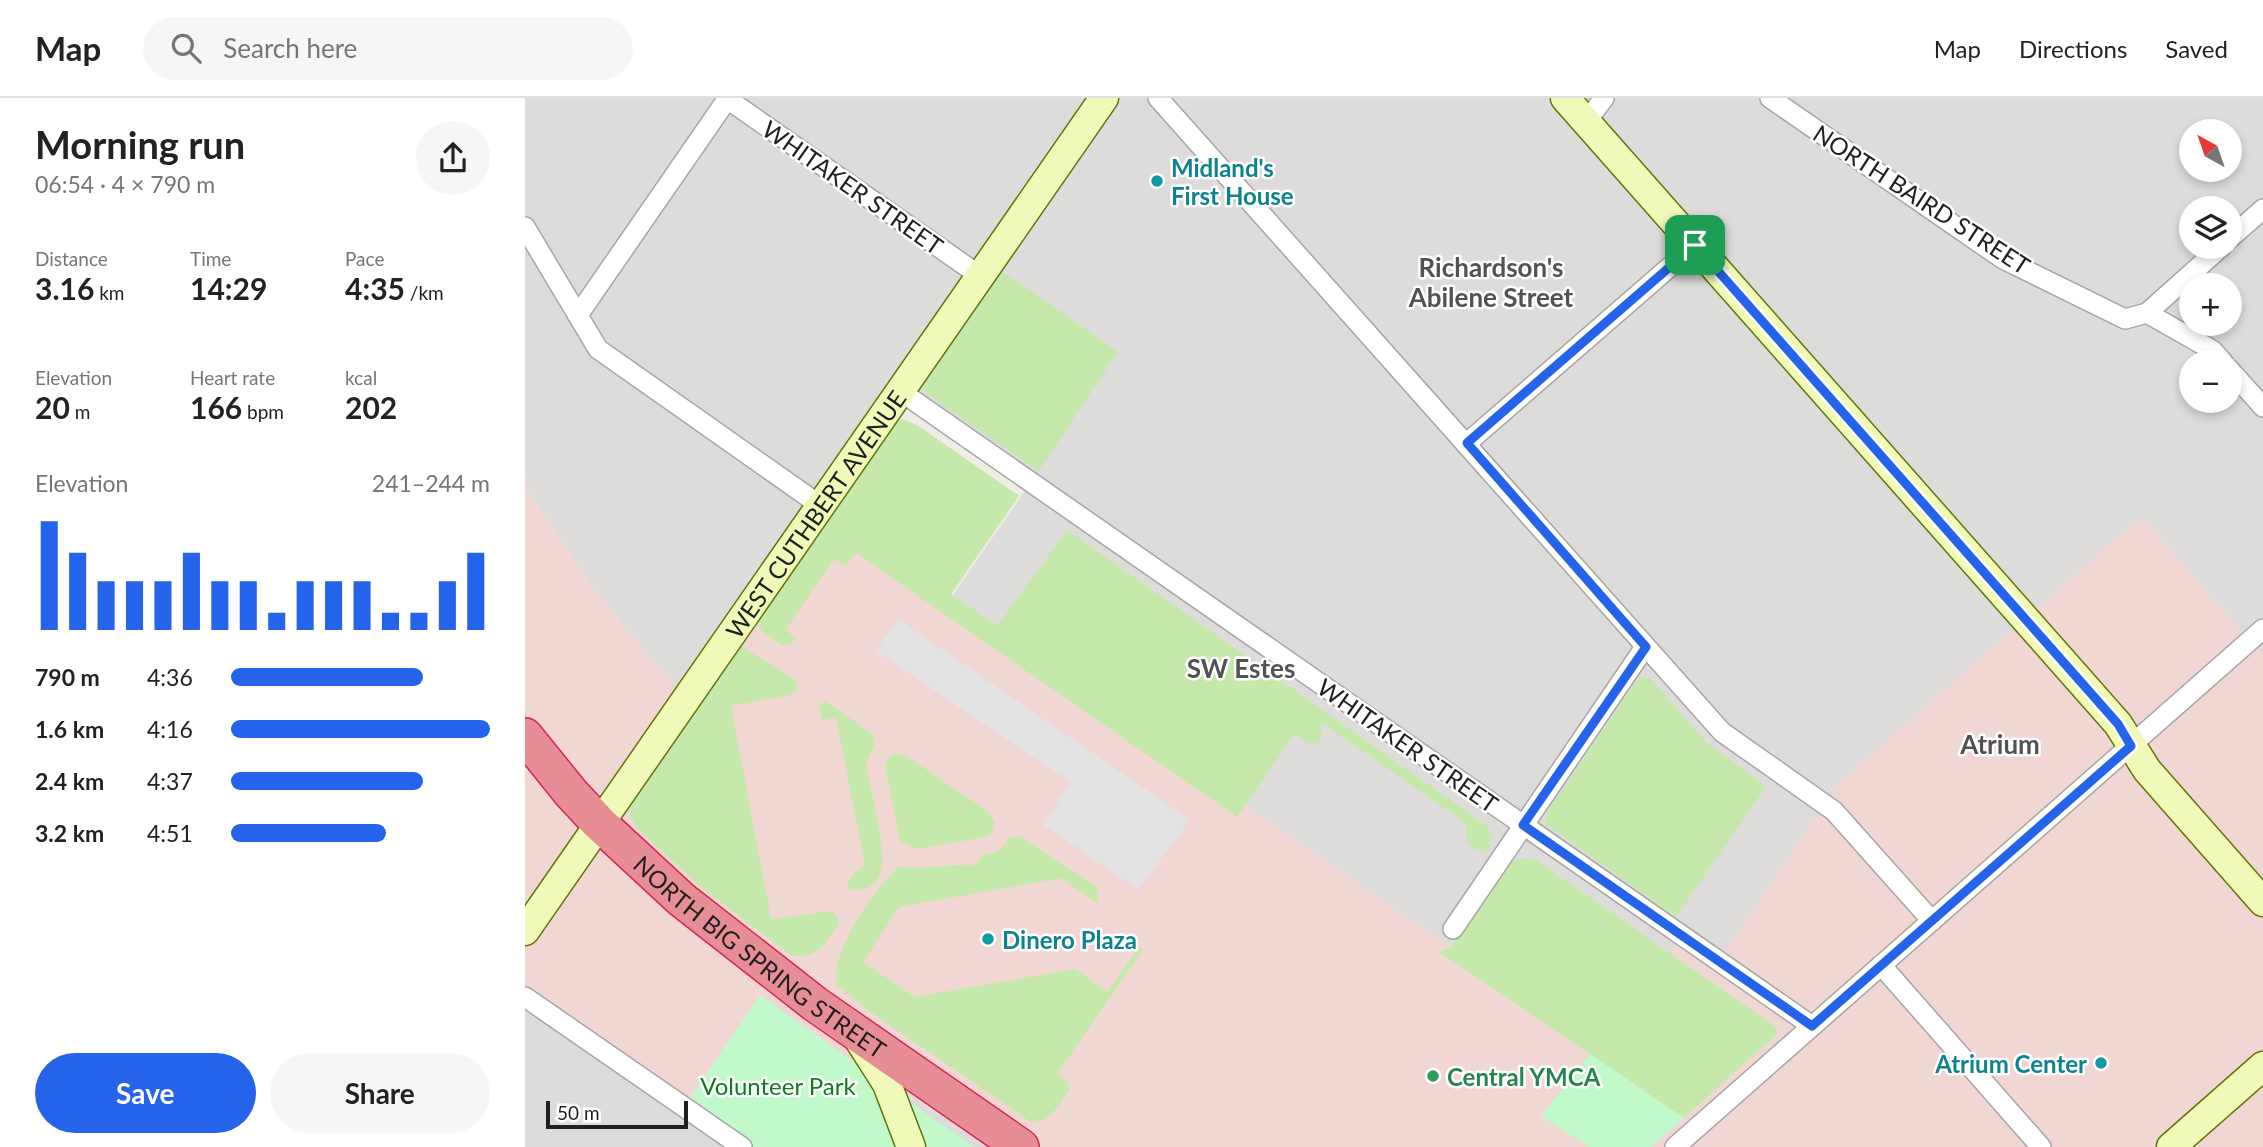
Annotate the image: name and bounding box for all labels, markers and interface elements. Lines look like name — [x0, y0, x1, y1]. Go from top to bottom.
search box — [143, 17, 633, 80]
text: Map — [35, 28, 101, 68]
icon: search — [167, 29, 205, 67]
text: Search here — [223, 32, 357, 64]
text: Map — [1934, 34, 1981, 63]
text: Directions — [2019, 34, 2127, 63]
text: Saved — [2165, 34, 2228, 63]
street label: WHITAKER STREET — [757, 114, 949, 260]
street label: NORTH BAIRD STREET — [1808, 118, 2036, 280]
north arrow — [2179, 119, 2242, 182]
map controls — [2179, 119, 2242, 413]
text: Morning run — [35, 121, 245, 167]
button: share — [416, 121, 490, 195]
place label: Midland's First House — [1171, 153, 1294, 210]
text: 06:54 · 4 × 790 m — [35, 170, 215, 198]
marker: Midland's First House — [1149, 173, 1165, 189]
button: layers — [2179, 196, 2242, 259]
pin — [1665, 215, 1725, 275]
icon: arrive — [1676, 226, 1714, 264]
text: Distance — [35, 247, 108, 270]
text: Time — [190, 247, 231, 270]
text: Pace — [345, 247, 384, 270]
district label: Richardson's Abilene Street — [1408, 251, 1574, 313]
text: 3.16 — [35, 270, 94, 306]
text: 14:29 — [190, 270, 267, 306]
text: 4:35 — [345, 270, 405, 306]
button: + — [2179, 273, 2242, 336]
text: km — [94, 281, 124, 304]
text: /km — [405, 281, 444, 304]
button: − — [2179, 350, 2242, 413]
text: Elevation — [35, 366, 112, 389]
text: Heart rate — [190, 366, 275, 389]
text: kcal — [345, 366, 377, 389]
street label: WEST CUTHBERT AVENUE — [719, 384, 911, 643]
text: 20 — [35, 389, 70, 425]
text: 166 — [190, 389, 242, 425]
text: 202 — [345, 389, 397, 425]
text: m — [70, 400, 90, 423]
text: bpm — [242, 400, 284, 423]
text: Elevation — [35, 469, 128, 497]
text: 241–244 m — [372, 469, 490, 497]
district label: SW Estes — [1187, 652, 1295, 684]
text: 790 m — [35, 663, 100, 691]
text: 4:36 — [147, 663, 193, 691]
street label: WHITAKER STREET — [1312, 672, 1504, 818]
text: 1.6 km — [35, 715, 104, 743]
text: 4:16 — [147, 715, 193, 743]
district label: Atrium — [1959, 728, 2040, 760]
text: 2.4 km — [35, 767, 104, 795]
text: 4:37 — [147, 767, 193, 795]
text: 3.2 km — [35, 819, 104, 847]
text: 4:51 — [147, 819, 193, 847]
street label: NORTH BIG SPRING STREET — [628, 849, 892, 1064]
place label: Dinero Plaza — [1002, 925, 1137, 954]
marker: Dinero Plaza — [980, 931, 996, 947]
place label: Atrium Center — [1934, 1049, 2087, 1078]
button: Save — [35, 1053, 256, 1133]
button: Share — [270, 1053, 490, 1133]
marker: Atrium Center — [2093, 1055, 2109, 1071]
place label: Central YMCA — [1447, 1062, 1601, 1091]
marker: Central YMCA — [1425, 1068, 1441, 1084]
park label: Volunteer Park — [700, 1071, 857, 1100]
scale bar — [546, 1098, 688, 1130]
text: 50 m — [557, 1101, 600, 1124]

